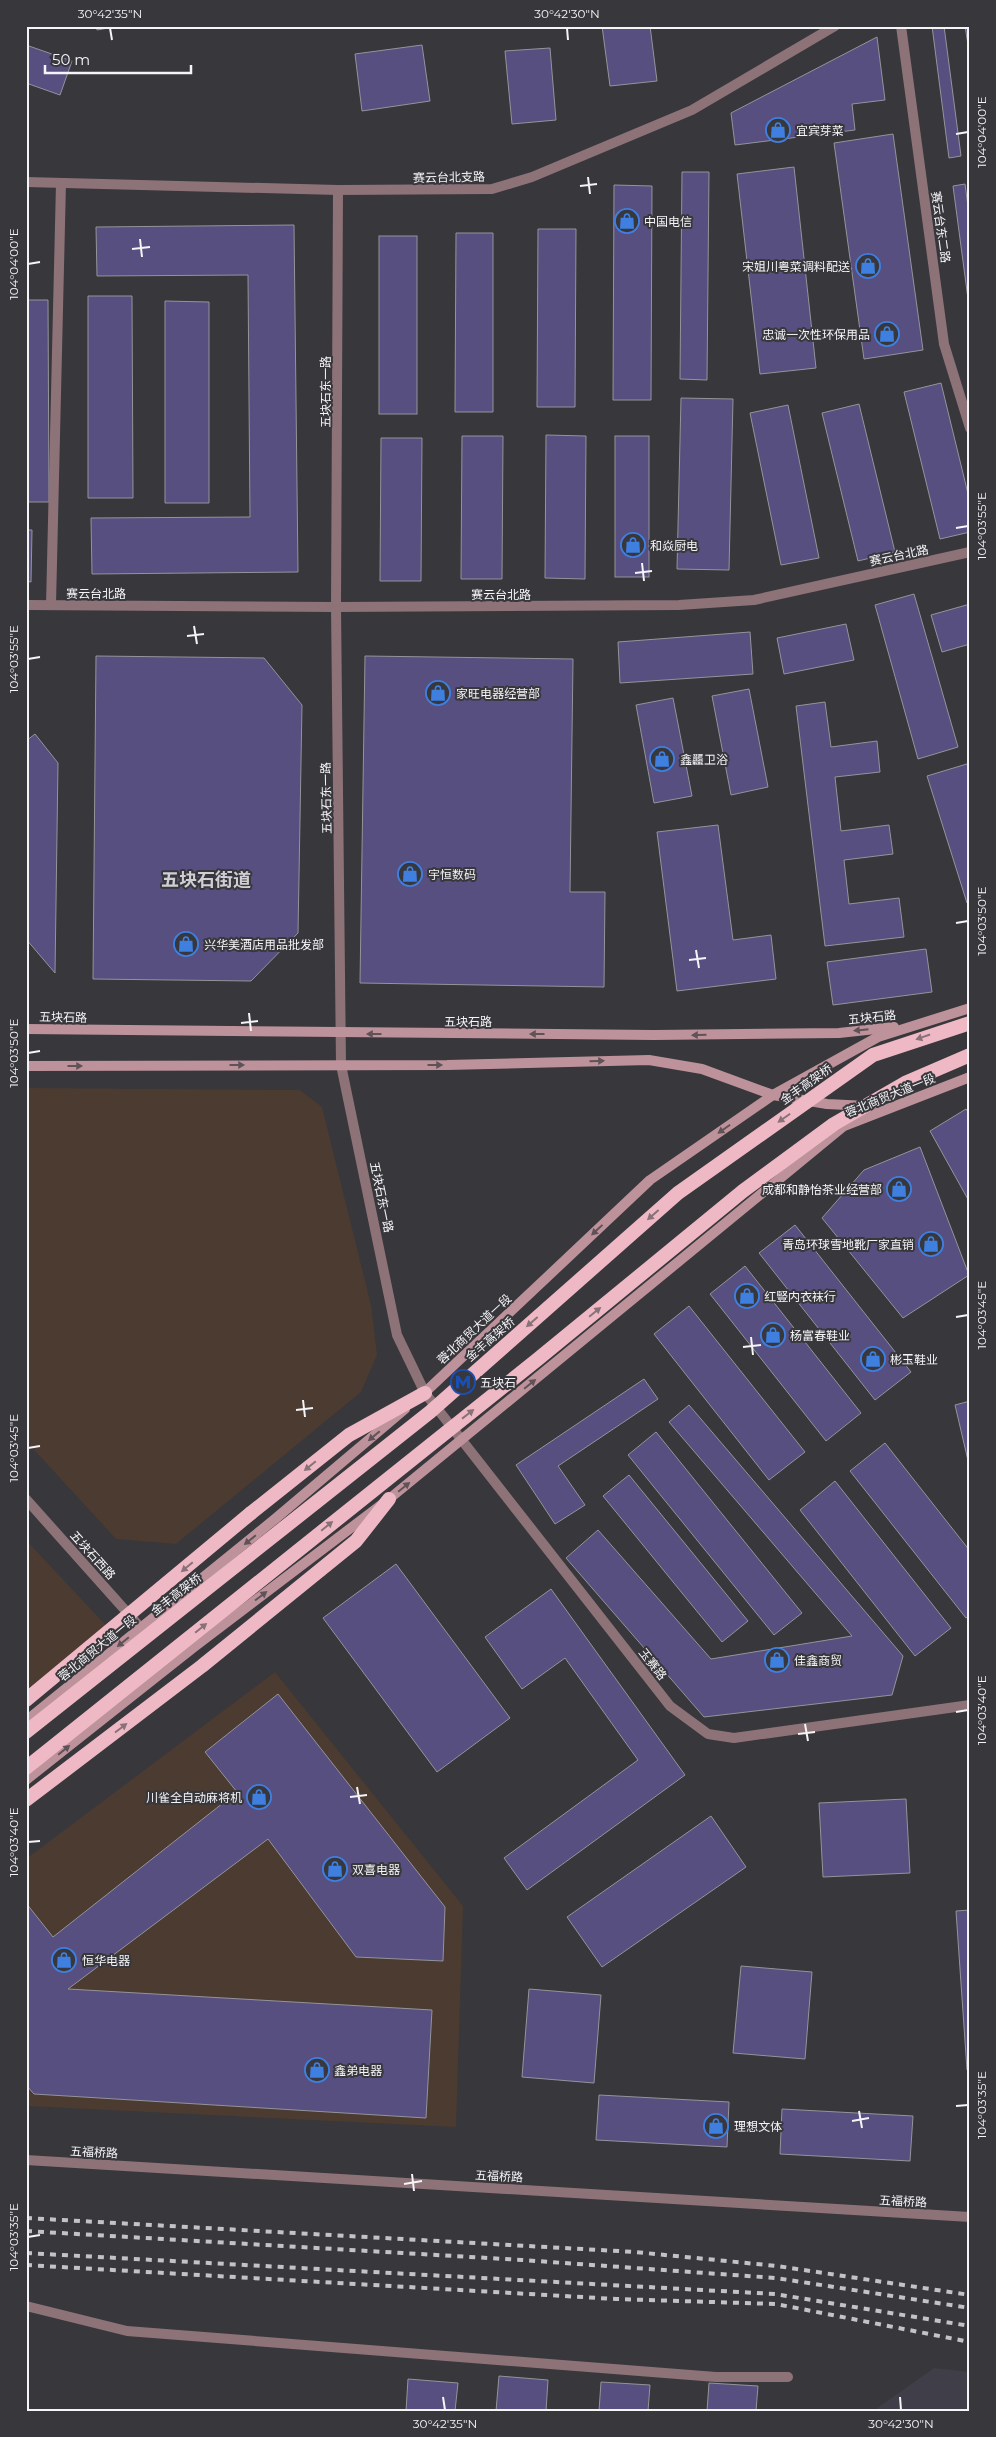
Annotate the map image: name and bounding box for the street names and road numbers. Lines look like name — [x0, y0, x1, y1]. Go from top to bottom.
street label: 赛云台北支路 — [413, 169, 485, 185]
street label: 赛云台东二路 — [929, 190, 953, 264]
street label: 五块石东一路 — [318, 356, 333, 428]
street label: 赛云台北路 — [868, 541, 930, 569]
street label: 赛云台北路 — [66, 586, 126, 601]
street label: 赛云台北路 — [471, 587, 531, 602]
street label: 五块石东一路 — [318, 762, 334, 834]
street label: 五块石路 — [847, 1007, 897, 1027]
street label: 五块石路 — [39, 1009, 87, 1025]
street label: 五块石路 — [444, 1014, 492, 1029]
street label: 金丰高架桥 — [777, 1061, 835, 1107]
street label: 蓉北商贸大道一段 — [843, 1070, 937, 1120]
street label: 五块石东一路 — [367, 1160, 397, 1234]
street label: 蓉北商贸大道一段 — [434, 1291, 514, 1367]
street label: 金丰高架桥 — [462, 1314, 518, 1364]
street label: 五块石西路 — [67, 1528, 119, 1582]
street label: 金丰高架桥 — [148, 1570, 204, 1618]
street label: 蓉北商贸大道一段 — [55, 1612, 139, 1684]
street label: 玉赛路 — [636, 1645, 670, 1683]
street label: 五福桥路 — [70, 2143, 118, 2161]
street label: 五福桥路 — [475, 2167, 523, 2185]
street label: 五福桥路 — [879, 2192, 927, 2210]

